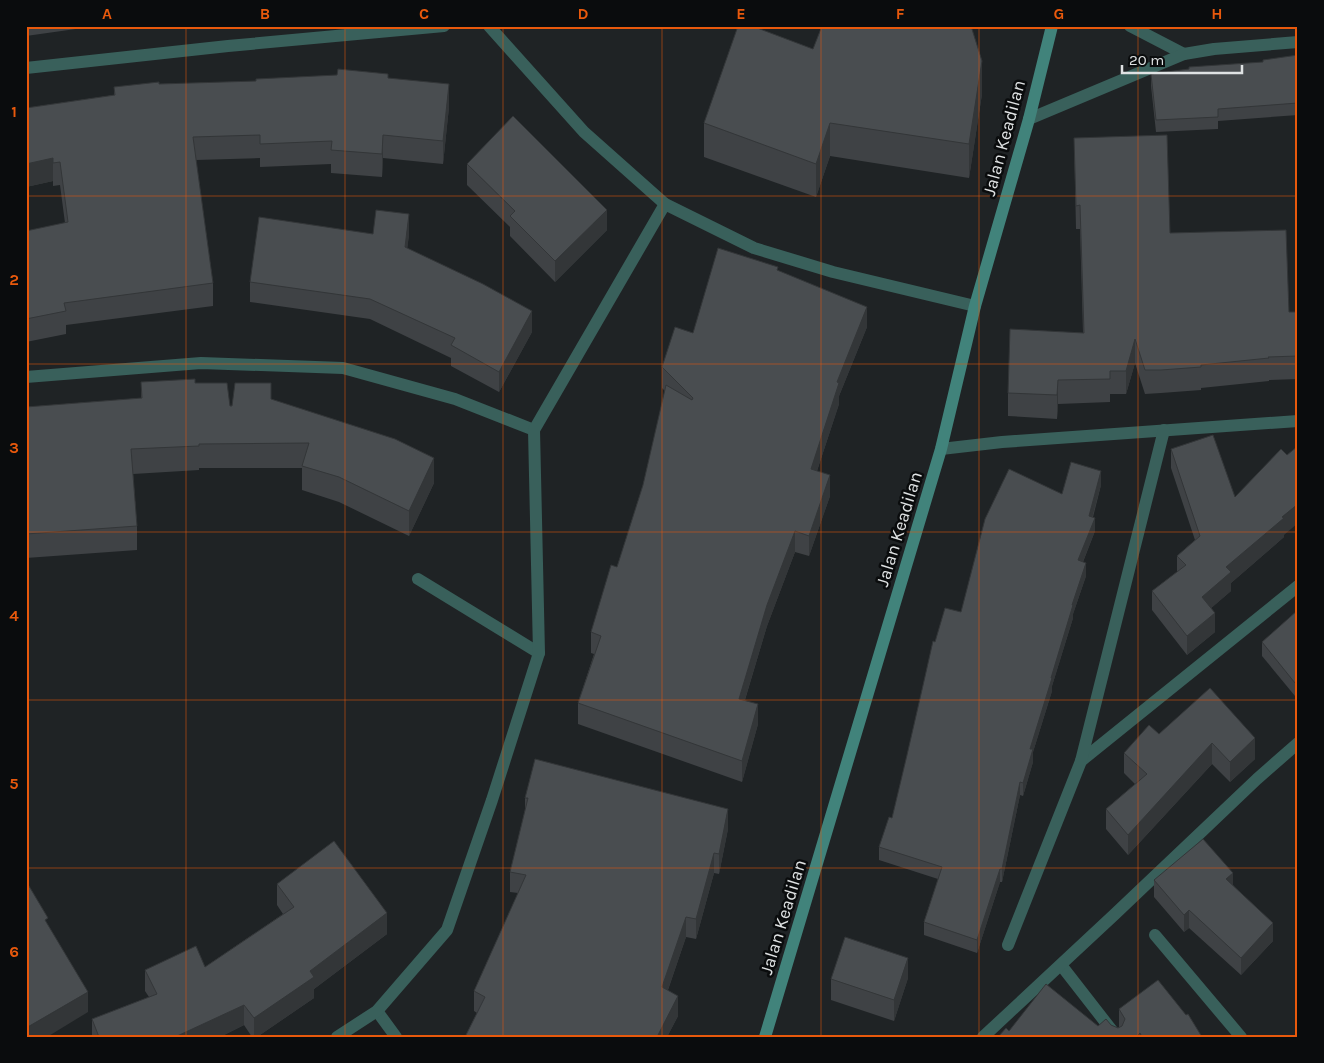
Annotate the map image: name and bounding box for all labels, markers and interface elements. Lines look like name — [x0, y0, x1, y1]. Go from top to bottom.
text: A — [102, 4, 112, 23]
text: B — [260, 4, 270, 23]
text: C — [419, 4, 429, 23]
text: D — [578, 4, 589, 23]
text: E — [736, 4, 746, 23]
text: F — [896, 4, 905, 23]
text: G — [1054, 4, 1064, 23]
text: H — [1211, 4, 1223, 23]
scale bar — [1122, 42, 1242, 74]
text: 20 m — [1129, 51, 1164, 69]
street label: Jalan Keadilan — [978, 78, 1030, 198]
text: 1 — [11, 102, 17, 121]
text: 2 — [9, 270, 19, 289]
text: 3 — [9, 438, 19, 457]
street label: Jalan Keadilan — [871, 469, 927, 589]
text: 4 — [9, 606, 19, 625]
text: 5 — [9, 774, 19, 793]
street label: Jalan Keadilan — [755, 857, 811, 977]
text: 6 — [9, 942, 19, 961]

